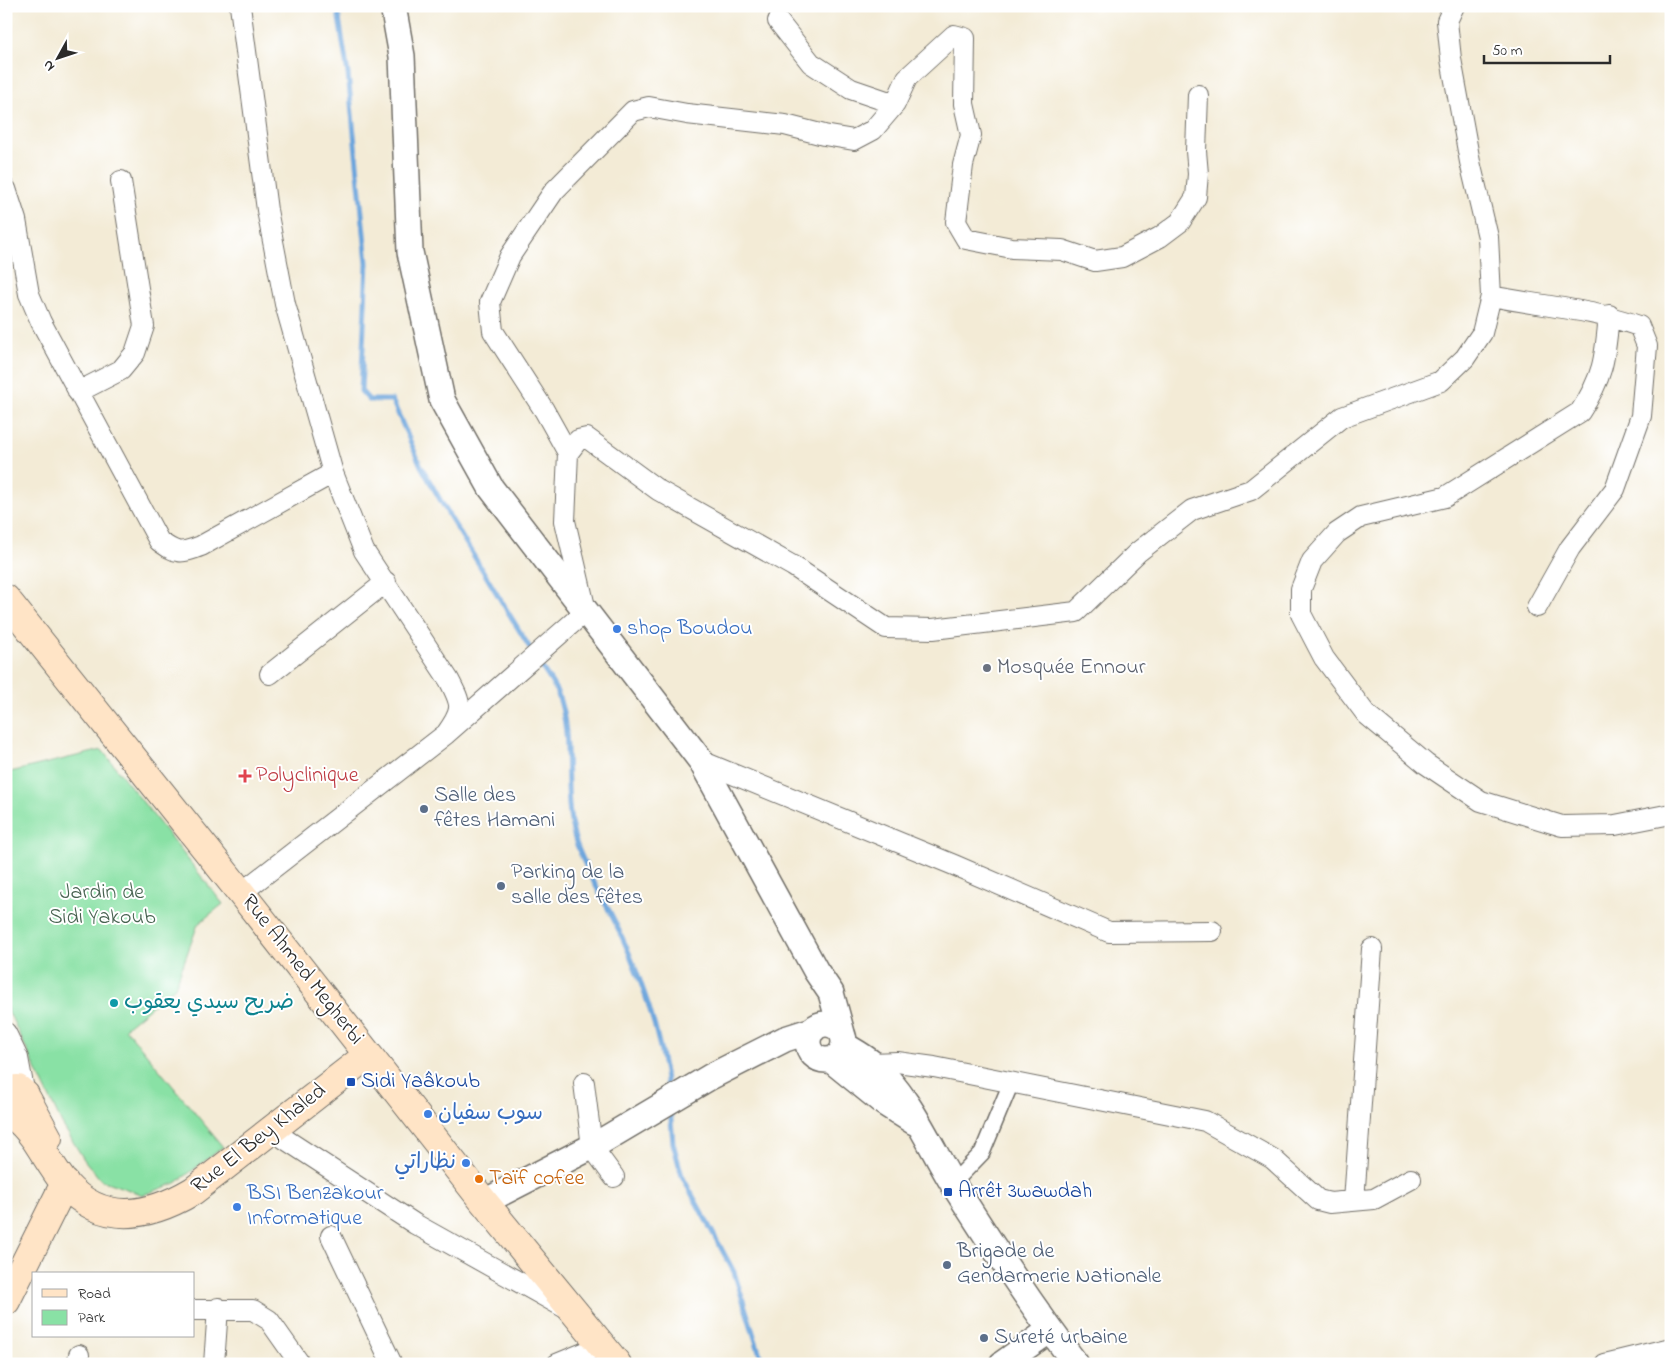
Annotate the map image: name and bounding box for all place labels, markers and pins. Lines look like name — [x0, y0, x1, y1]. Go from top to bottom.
place label: shop Boudou — [627, 613, 753, 645]
marker: shop Boudou — [611, 623, 623, 635]
place label: Mosquée Ennour — [997, 652, 1146, 684]
marker: Mosquée Ennour — [981, 662, 993, 674]
place label: Polyclinique — [256, 760, 359, 793]
marker: Polyclinique — [238, 769, 252, 783]
place label: Salle des fêtes Hamani — [434, 780, 555, 837]
marker: Salle des fêtes Hamani — [418, 803, 430, 815]
place label: Parking de la salle des fêtes — [511, 857, 643, 914]
marker: Parking de la salle des fêtes — [495, 880, 507, 892]
place label: ضريح سيدي يعقوب — [124, 987, 294, 1019]
marker: ضريح سيدي يعقوب — [108, 997, 120, 1009]
place label: Sidi Yaâkoub — [361, 1066, 480, 1098]
marker: Sidi Yaâkoub — [345, 1076, 357, 1088]
place label: سوب سفيان — [438, 1098, 543, 1130]
marker: سوب سفيان — [422, 1108, 434, 1120]
place label: نظاراتي — [394, 1147, 456, 1180]
marker: نظاراتي — [460, 1157, 472, 1169]
place label: Taïf cofee — [489, 1163, 584, 1195]
marker: Taïf cofee — [473, 1173, 485, 1185]
place label: Arrêt 3wawdah — [958, 1176, 1092, 1208]
place label: BSI Benzakour Informatique — [246, 1178, 384, 1235]
marker: Arrêt 3wawdah — [942, 1186, 954, 1198]
marker: BSI Benzakour Informatique — [231, 1201, 243, 1213]
place label: Brigade de Gendarmerie Nationale — [956, 1236, 1162, 1293]
marker: Brigade de Gendarmerie Nationale — [941, 1259, 953, 1271]
place label: Sureté urbaine — [994, 1322, 1128, 1354]
marker: Sureté urbaine — [978, 1332, 990, 1344]

